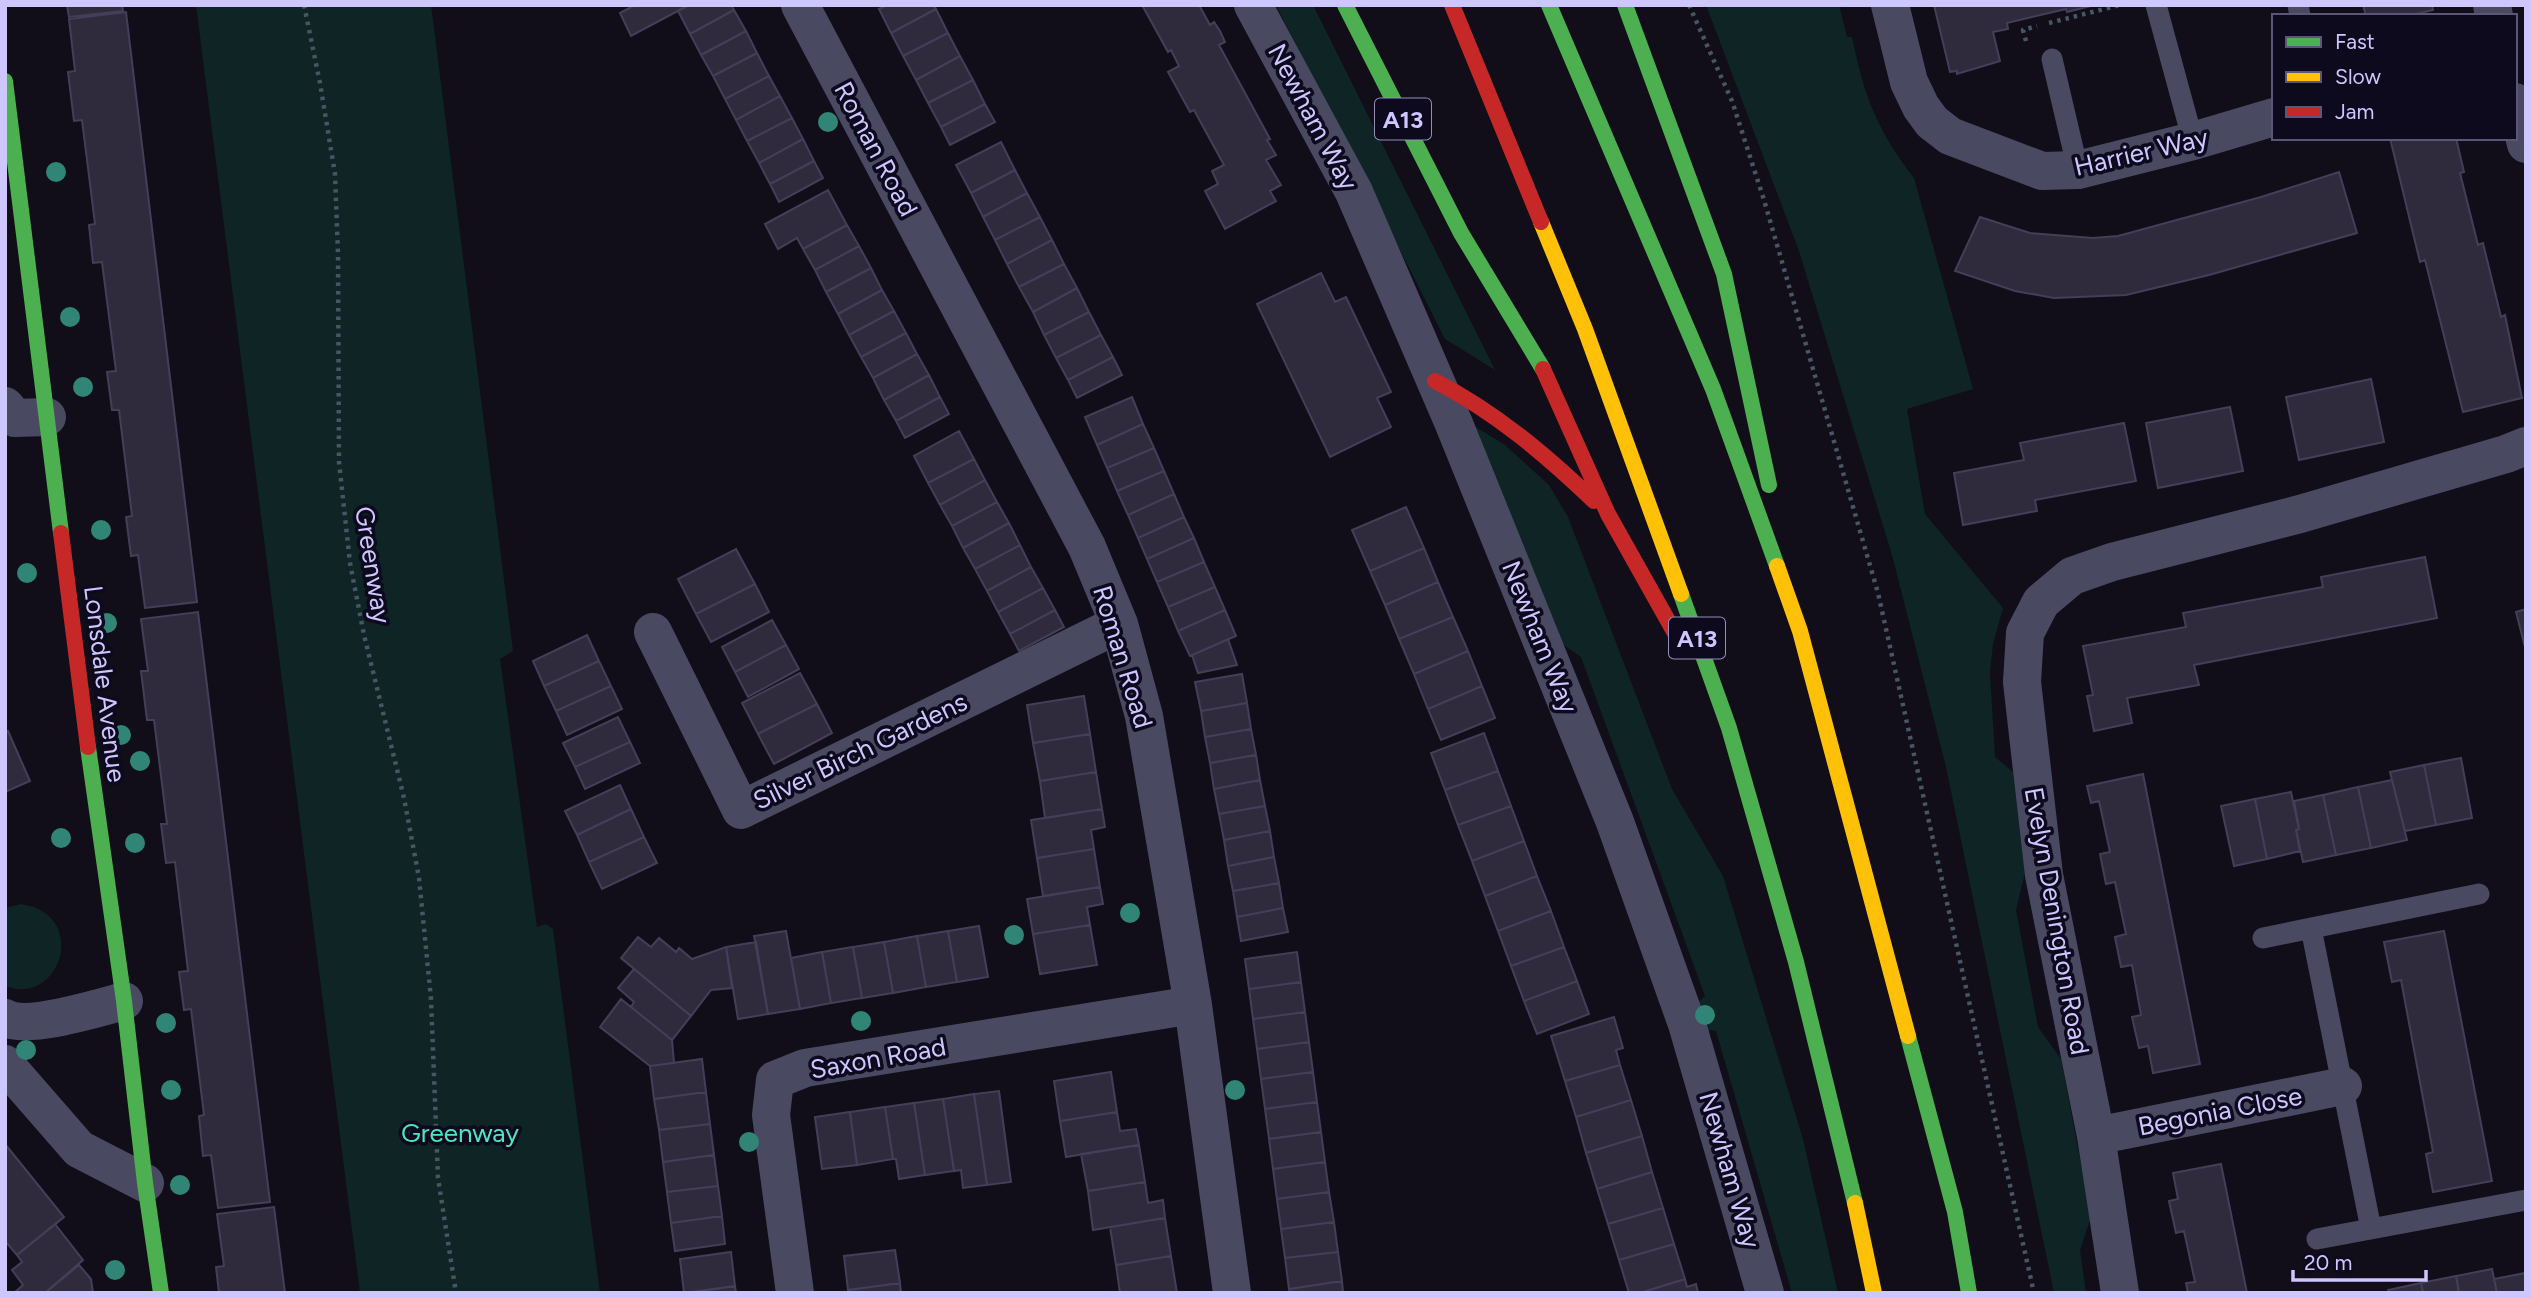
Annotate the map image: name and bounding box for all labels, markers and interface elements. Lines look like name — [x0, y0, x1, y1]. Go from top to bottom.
legend — [2272, 14, 2517, 140]
text: Fast — [2335, 29, 2375, 54]
street label: Newham Way — [1261, 38, 1365, 196]
text: Slow — [2335, 64, 2381, 89]
street label: Roman Road — [827, 76, 925, 222]
road number: A13 — [1375, 98, 1431, 140]
text: Jam — [2335, 99, 2374, 124]
street label: Harrier Way — [2071, 121, 2211, 183]
street label: Greenway — [348, 504, 398, 626]
street label: Newham Way — [1495, 556, 1585, 718]
street label: Roman Road — [1086, 582, 1160, 732]
street label: Lonsdale Avenue — [77, 584, 133, 784]
road number: A13 — [1669, 618, 1725, 658]
street label: Silver Birch Gardens — [748, 685, 972, 817]
street label: Evelyn Denington Road — [2018, 785, 2096, 1057]
street label: Saxon Road — [808, 1030, 948, 1086]
street label: Begonia Close — [2135, 1079, 2305, 1143]
street label: Newham Way — [1692, 1088, 1768, 1252]
park label: Greenway — [401, 1117, 519, 1149]
scale bar — [2293, 1238, 2426, 1282]
text: 20 m — [2304, 1250, 2352, 1275]

